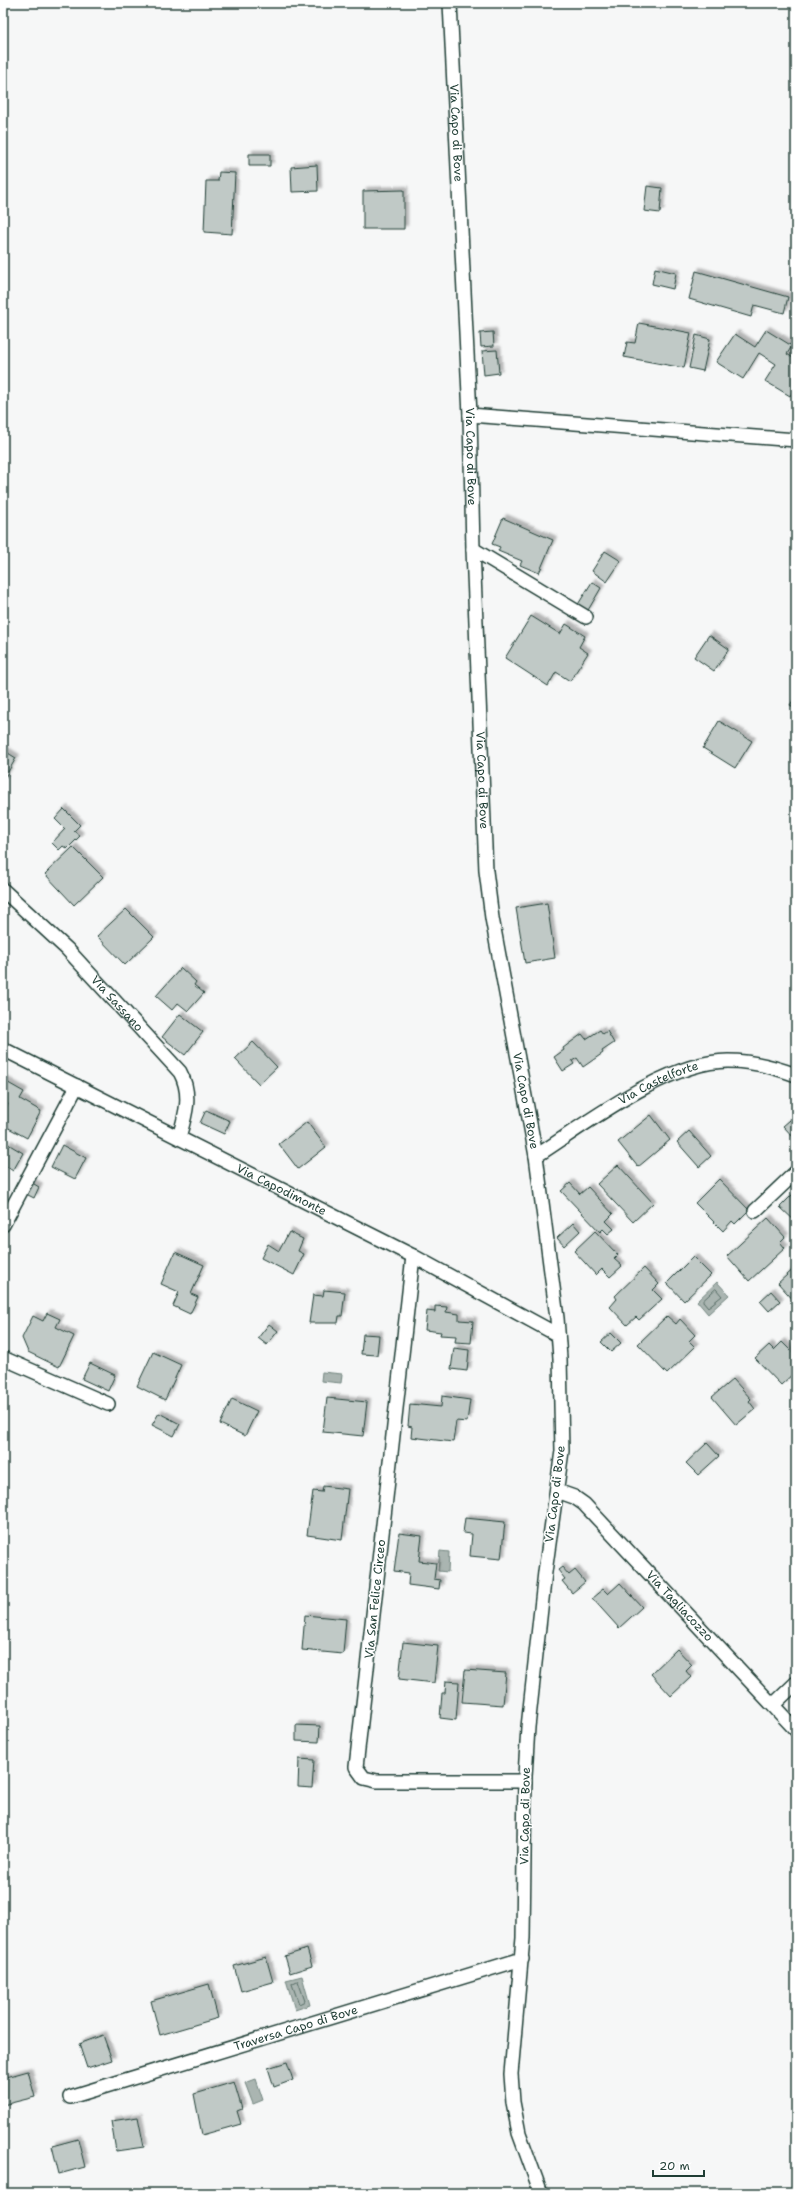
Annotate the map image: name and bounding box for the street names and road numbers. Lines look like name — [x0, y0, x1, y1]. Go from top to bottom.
street label: Via Capo di Bove — [446, 84, 467, 182]
street label: Via Capo di Bove — [462, 407, 480, 506]
street label: Via Capo di Bove — [472, 731, 492, 830]
street label: Via Sassano — [87, 972, 147, 1035]
street label: Via Capo di Bove — [509, 1051, 543, 1151]
street label: Via Castelforte — [615, 1058, 700, 1108]
street label: Via Capodimonte — [234, 1160, 329, 1219]
street label: Via Capo di Bove — [541, 1444, 569, 1544]
street label: Via San Felice Circeo — [361, 1539, 389, 1659]
street label: Via Tagliacozzo — [643, 1567, 717, 1645]
street label: Via Capo di Bove — [516, 1767, 534, 1865]
street label: Traversa Capo di Bove — [232, 2002, 360, 2055]

